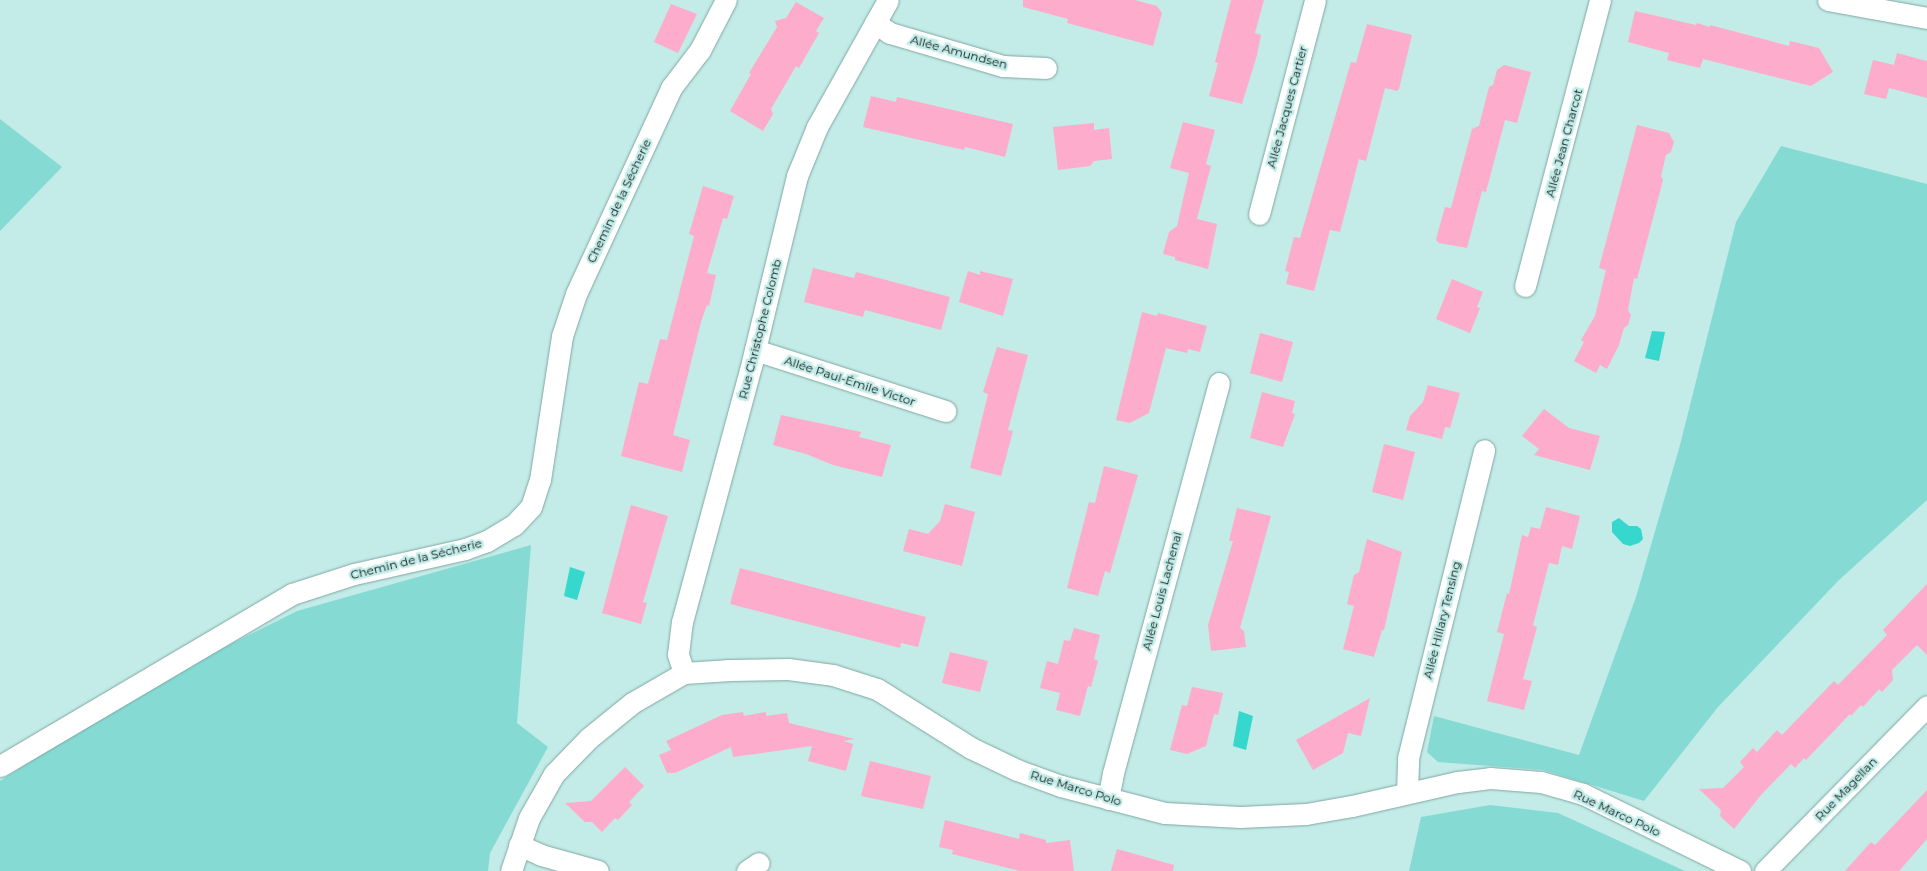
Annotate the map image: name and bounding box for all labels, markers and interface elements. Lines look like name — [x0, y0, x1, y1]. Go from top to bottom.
street label: Allée Amundsen — [909, 32, 1009, 72]
street label: Allée Jacques Cartier — [1264, 45, 1310, 169]
street label: Allée Jean Charcot — [1543, 87, 1585, 199]
street label: Chemin de la Sécherie — [584, 137, 654, 265]
street label: Rue Christophe Colomb — [736, 258, 784, 400]
street label: Allée Paul-Émile Victor — [783, 353, 917, 409]
street label: Allée Louis Lachenal — [1139, 530, 1185, 652]
street label: Chemin de la Sécherie — [349, 536, 483, 582]
street label: Allée Hillary Tensing — [1420, 560, 1464, 680]
street label: Rue Magellan — [1812, 754, 1880, 824]
street label: Rue Marco Polo — [1029, 767, 1123, 809]
street label: Rue Marco Polo — [1571, 787, 1663, 839]

